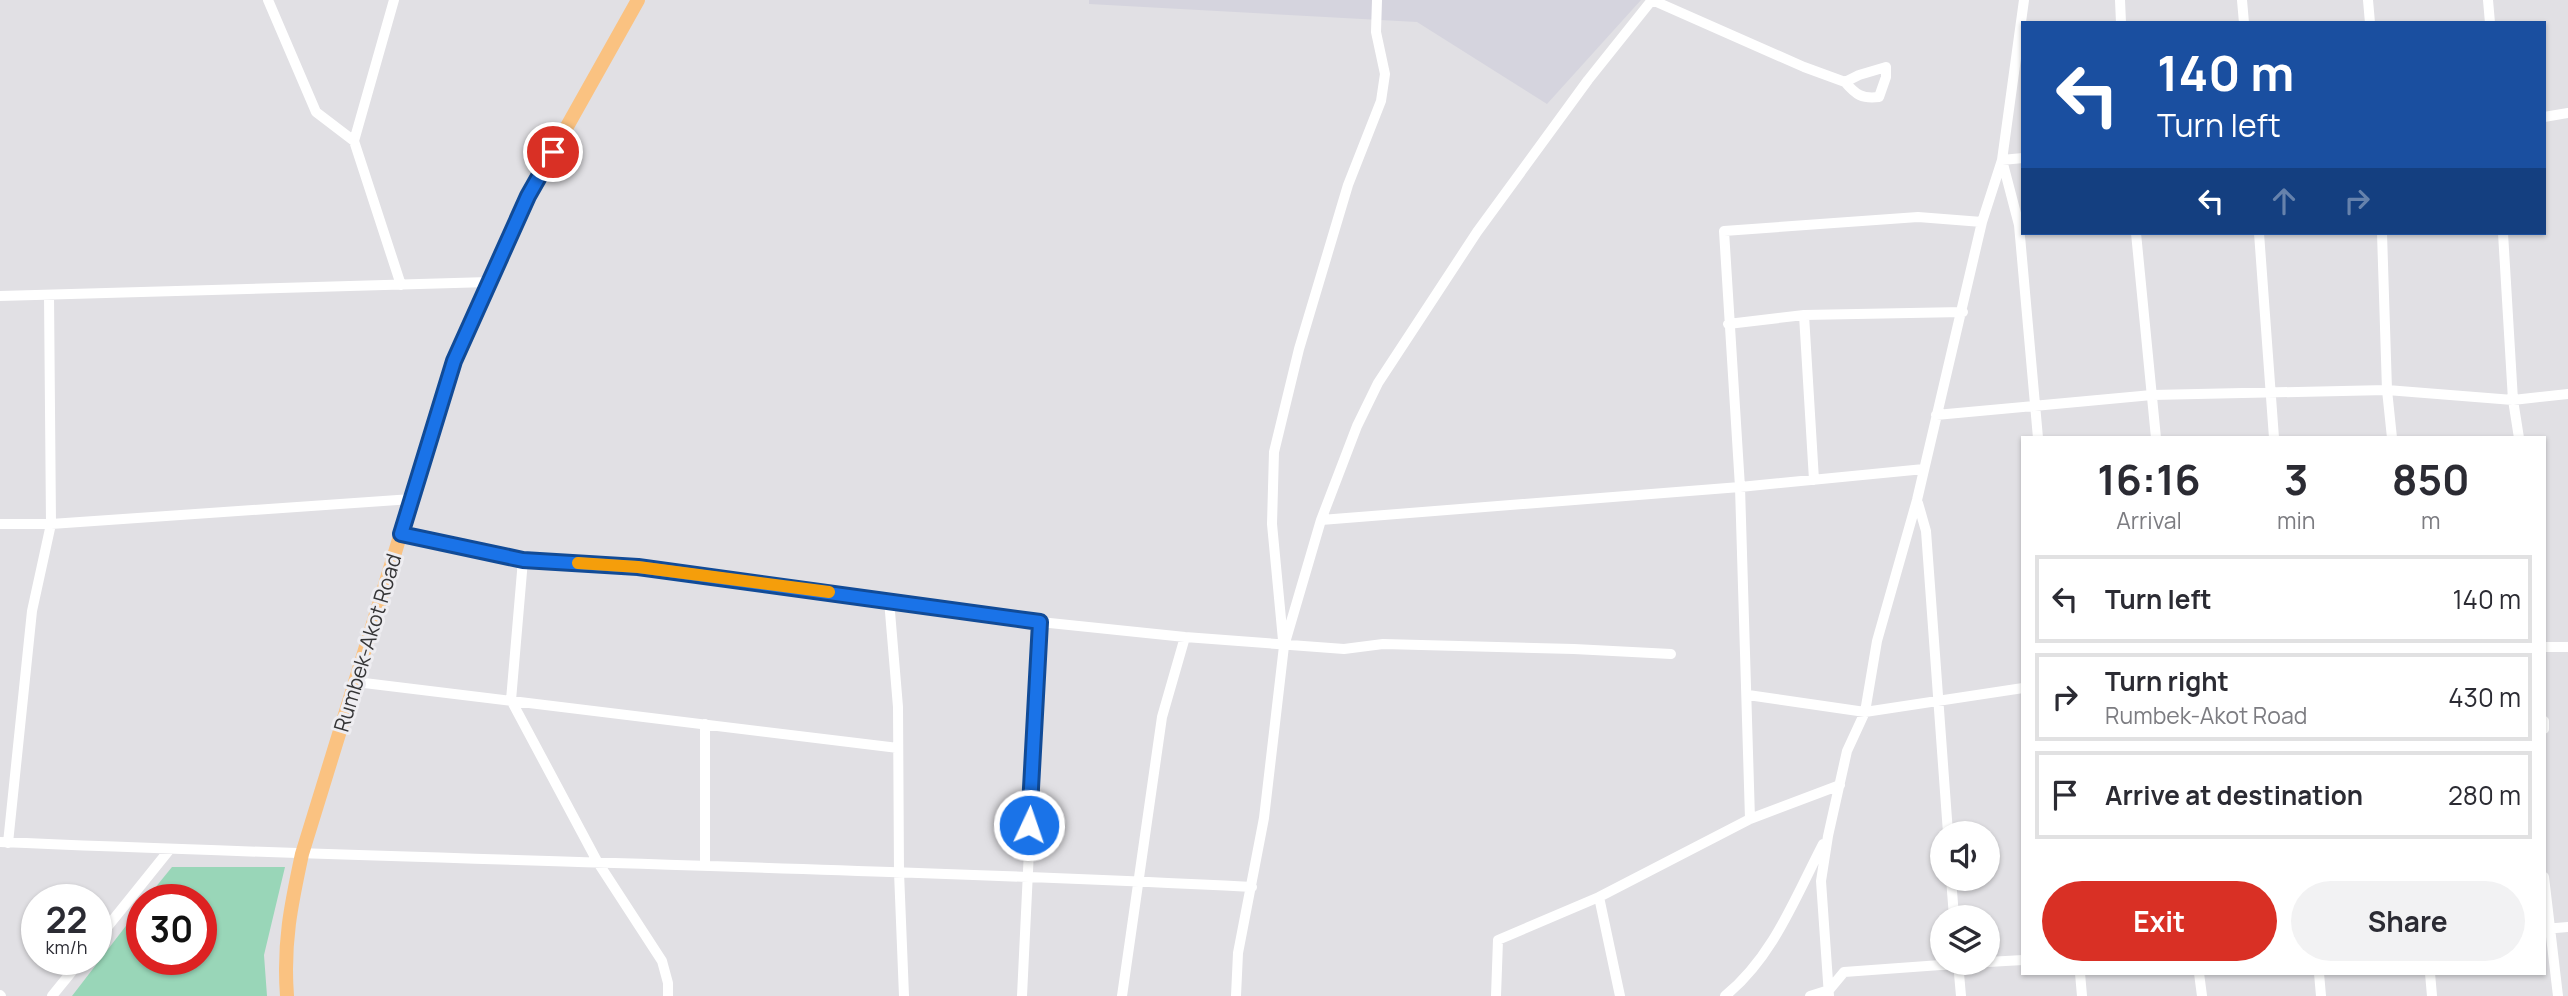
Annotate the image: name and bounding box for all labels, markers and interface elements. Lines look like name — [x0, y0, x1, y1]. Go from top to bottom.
text: 140 m — [2157, 39, 2294, 106]
icon: left — [2042, 49, 2133, 140]
text: Turn left — [2157, 103, 2281, 147]
pin — [523, 122, 583, 182]
icon: arrive — [534, 133, 572, 171]
icon: left — [2192, 182, 2230, 220]
icon: ahead — [2265, 182, 2303, 220]
icon: right — [2338, 182, 2376, 220]
text: 16:16 — [2097, 450, 2201, 508]
text: 3 — [2284, 450, 2308, 508]
text: 850 — [2392, 450, 2470, 508]
text: Arrival — [2116, 504, 2182, 536]
text: min — [2277, 504, 2315, 536]
text: m — [2421, 504, 2440, 536]
street label: Rumbek-Akot Road — [327, 550, 407, 735]
icon: left — [2046, 580, 2084, 618]
text: Turn left — [2105, 581, 2212, 617]
text: 140 m — [2452, 581, 2521, 617]
text: Turn right — [2105, 663, 2229, 699]
icon: right — [2046, 678, 2084, 716]
text: 430 m — [2448, 679, 2521, 715]
text: Rumbek-Akot Road — [2105, 699, 2307, 731]
icon: arrive — [2046, 776, 2084, 814]
text: Arrive at destination — [2105, 777, 2363, 813]
text: 280 m — [2448, 777, 2521, 813]
position arrow — [992, 788, 1066, 862]
map controls — [1930, 821, 2000, 975]
button: sound — [1930, 821, 2000, 891]
button: Exit — [2042, 881, 2277, 961]
button: Share — [2291, 881, 2525, 961]
speed limit sign: 30 — [126, 884, 217, 975]
text: 22 — [46, 896, 87, 944]
button: layers — [1930, 905, 2000, 975]
text: km/h — [46, 935, 87, 959]

